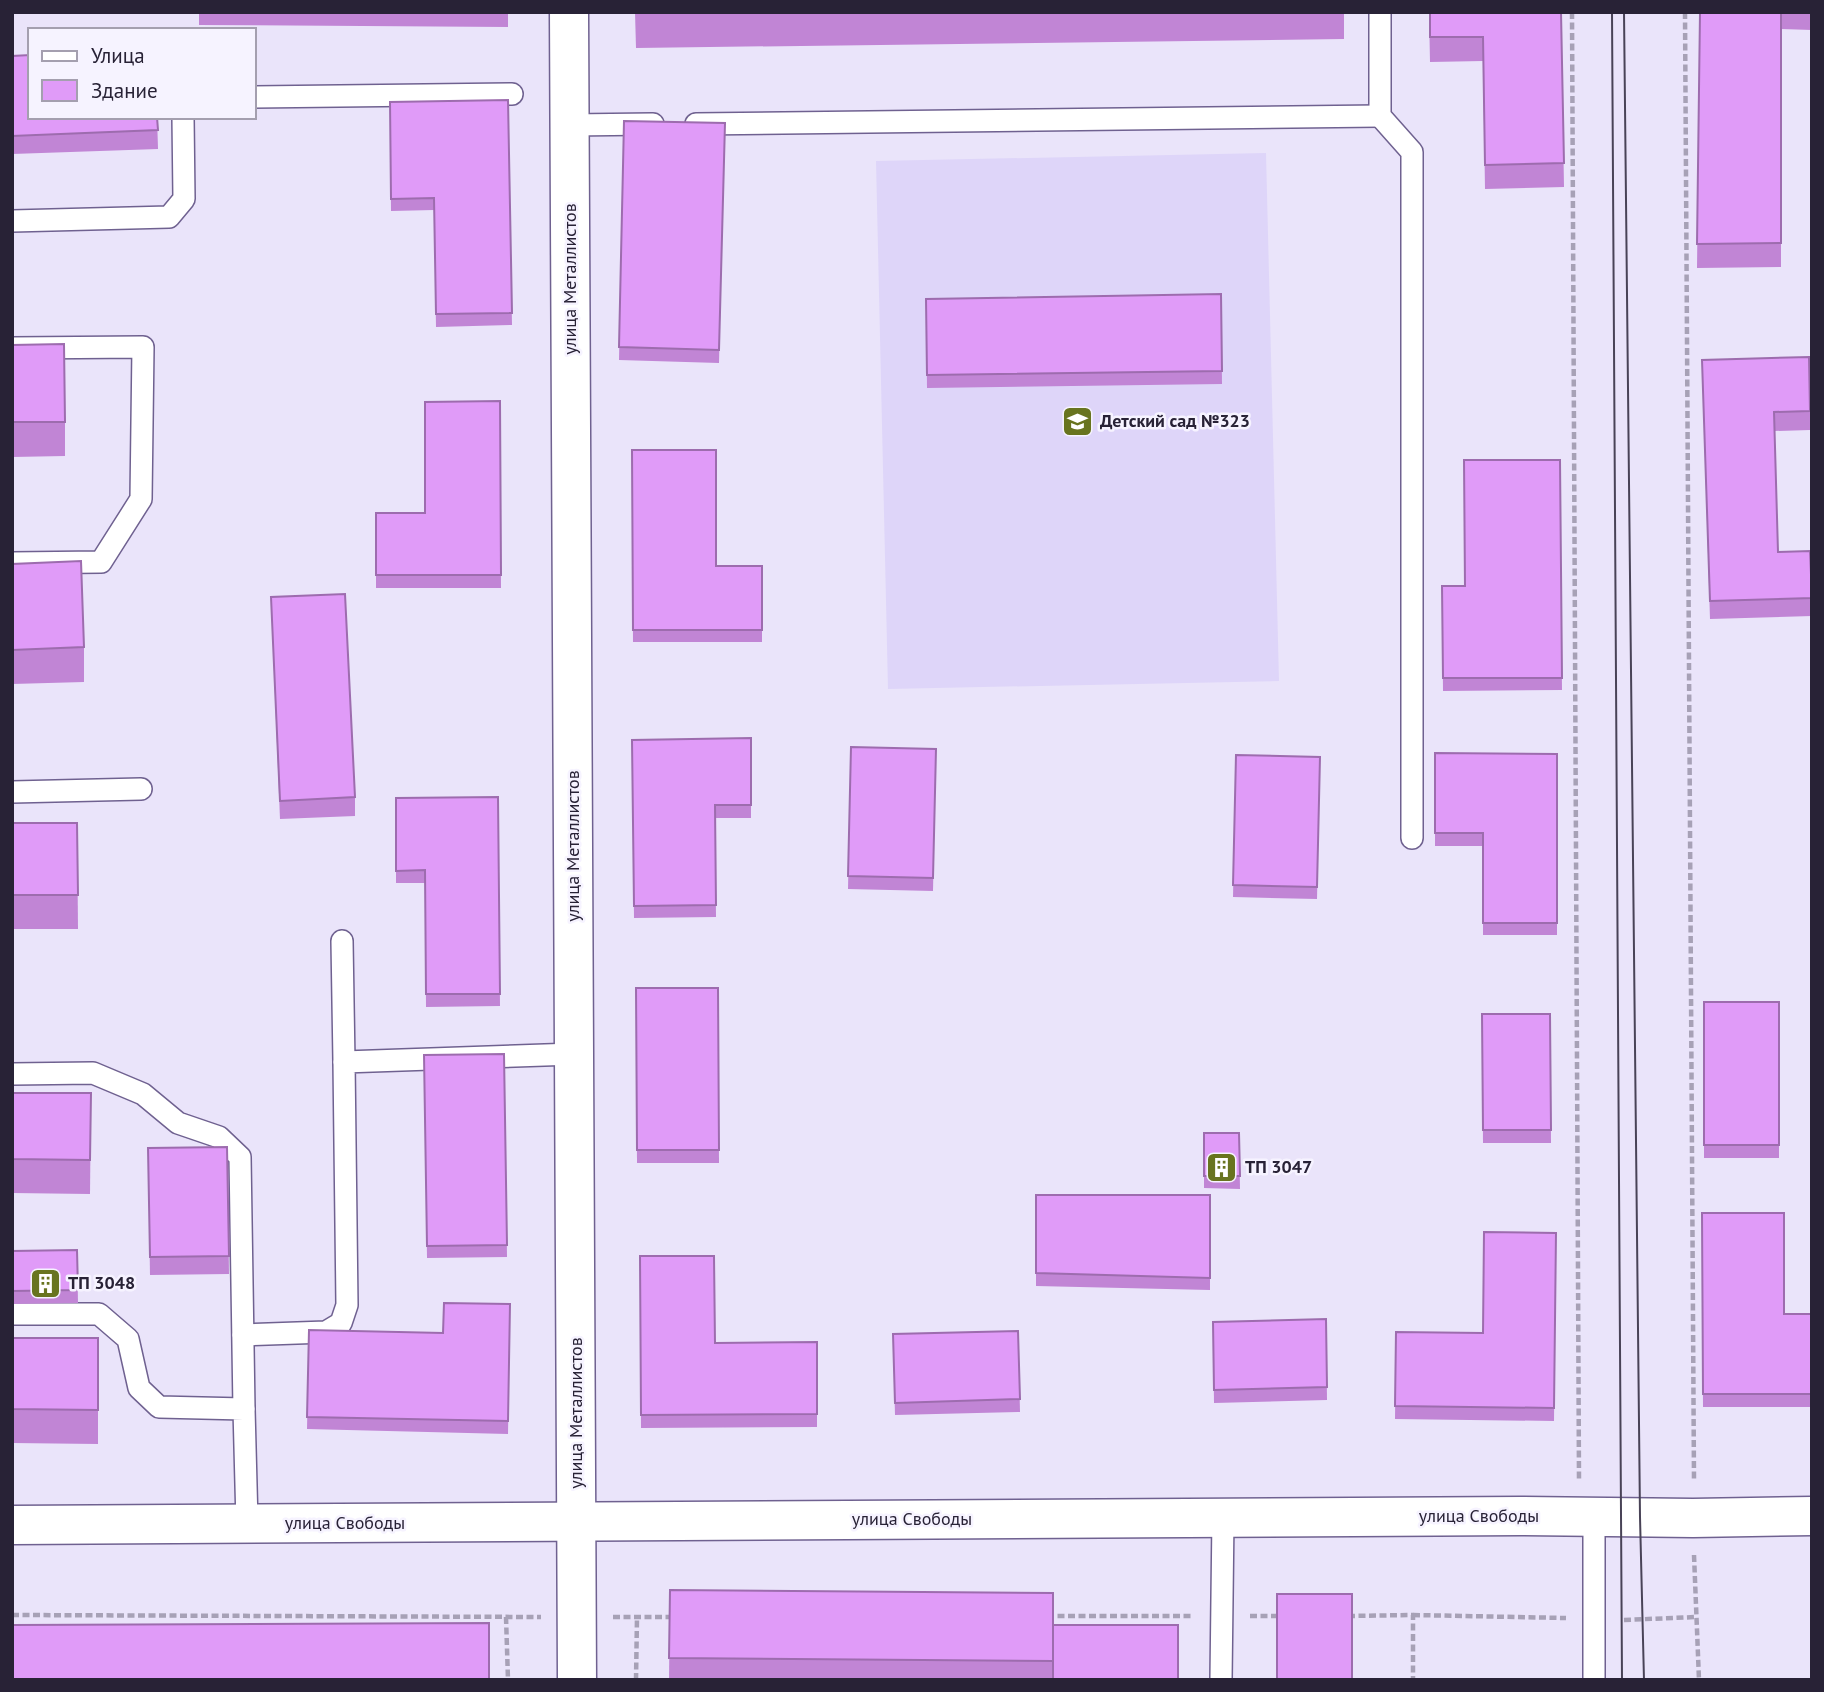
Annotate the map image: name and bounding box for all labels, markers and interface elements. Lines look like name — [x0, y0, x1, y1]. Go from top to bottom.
legend — [28, 28, 256, 119]
text: Улица — [91, 42, 145, 69]
text: Здание — [91, 77, 158, 104]
street label: улица Металлистов — [558, 203, 581, 355]
school or university icon: Детский сад №323 — [1060, 404, 1094, 438]
place label: Детский сад №323 — [1100, 409, 1250, 432]
street label: улица Металлистов — [561, 770, 584, 922]
building icon: ТП 3047 — [1205, 1150, 1239, 1184]
place label: ТП 3047 — [1245, 1155, 1312, 1178]
building icon: ТП 3048 — [28, 1266, 62, 1300]
place label: ТП 3048 — [68, 1271, 135, 1294]
street label: улица Металлистов — [564, 1337, 587, 1489]
street label: улица Свободы — [1419, 1504, 1539, 1527]
street label: улица Свободы — [852, 1507, 972, 1530]
street label: улица Свободы — [285, 1511, 405, 1534]

